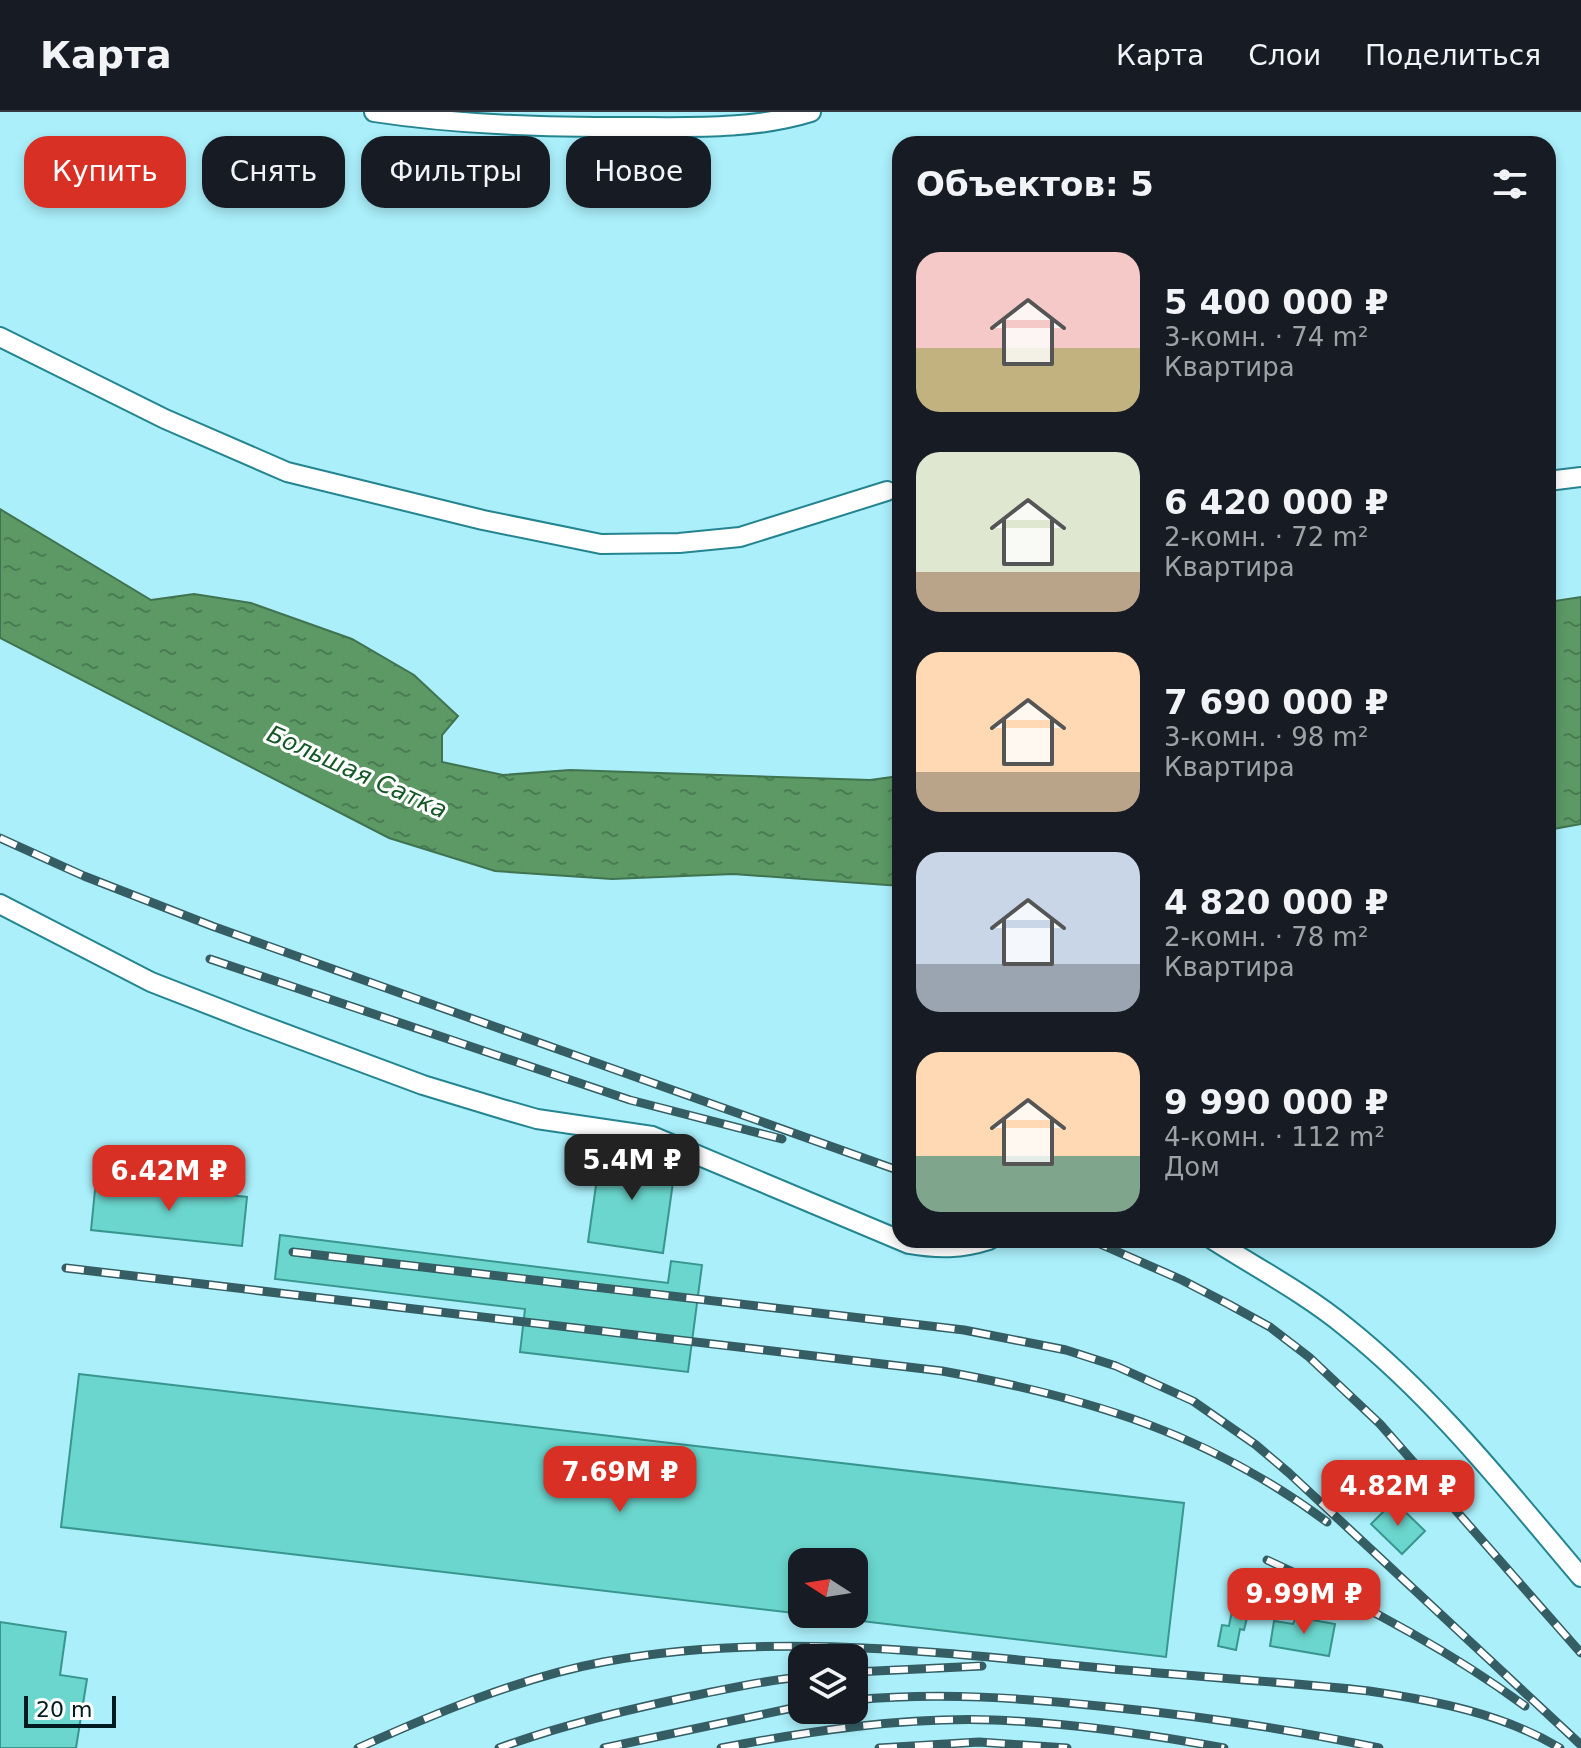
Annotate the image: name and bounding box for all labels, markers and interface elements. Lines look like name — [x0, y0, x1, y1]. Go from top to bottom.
text: Карта — [40, 33, 172, 77]
text: Карта — [1116, 39, 1204, 72]
text: Слои — [1248, 39, 1321, 72]
text: Поделиться — [1365, 39, 1541, 72]
chip: Купить — [24, 136, 186, 208]
chip: Снять — [202, 136, 345, 208]
chip: Фильтры — [361, 136, 550, 208]
chip: Новое — [566, 136, 711, 208]
icon: filters — [1488, 162, 1532, 206]
text: Объектов: 5 — [916, 164, 1154, 204]
text: 5 400 000 ₽ — [1164, 282, 1389, 322]
icon: home — [980, 284, 1076, 380]
text: 3-комн. · 74 m² — [1164, 322, 1368, 352]
text: Квартира — [1164, 352, 1295, 382]
text: 6 420 000 ₽ — [1164, 482, 1389, 522]
icon: home — [980, 484, 1076, 580]
text: 2-комн. · 72 m² — [1164, 522, 1368, 552]
text: Квартира — [1164, 552, 1295, 582]
text: 7 690 000 ₽ — [1164, 682, 1389, 722]
icon: home — [980, 684, 1076, 780]
water label: Большая Сатка — [263, 720, 451, 824]
text: 3-комн. · 98 m² — [1164, 722, 1368, 752]
text: Квартира — [1164, 752, 1295, 782]
text: 4 820 000 ₽ — [1164, 882, 1389, 922]
icon: home — [980, 884, 1076, 980]
text: 2-комн. · 78 m² — [1164, 922, 1368, 952]
text: Квартира — [1164, 952, 1295, 982]
text: 9 990 000 ₽ — [1164, 1082, 1389, 1122]
icon: home — [980, 1084, 1076, 1180]
text: 4-комн. · 112 m² — [1164, 1122, 1385, 1152]
pin: 5.4M ₽ — [567, 1134, 697, 1202]
pin: 6.42M ₽ — [95, 1145, 243, 1213]
text: 5.4M ₽ — [582, 1145, 682, 1175]
text: Дом — [1164, 1152, 1220, 1182]
text: 6.42M ₽ — [110, 1156, 228, 1186]
pin: 7.69M ₽ — [546, 1446, 694, 1514]
text: 7.69M ₽ — [561, 1457, 679, 1487]
pin: 4.82M ₽ — [1324, 1460, 1472, 1528]
text: 4.82M ₽ — [1339, 1471, 1457, 1501]
north arrow — [788, 1548, 868, 1628]
map controls — [788, 1548, 868, 1724]
pin: 9.99M ₽ — [1230, 1568, 1378, 1636]
text: 9.99M ₽ — [1245, 1579, 1363, 1609]
button: layers — [788, 1644, 868, 1724]
scale bar — [24, 1692, 116, 1728]
text: 20 m — [36, 1697, 92, 1722]

